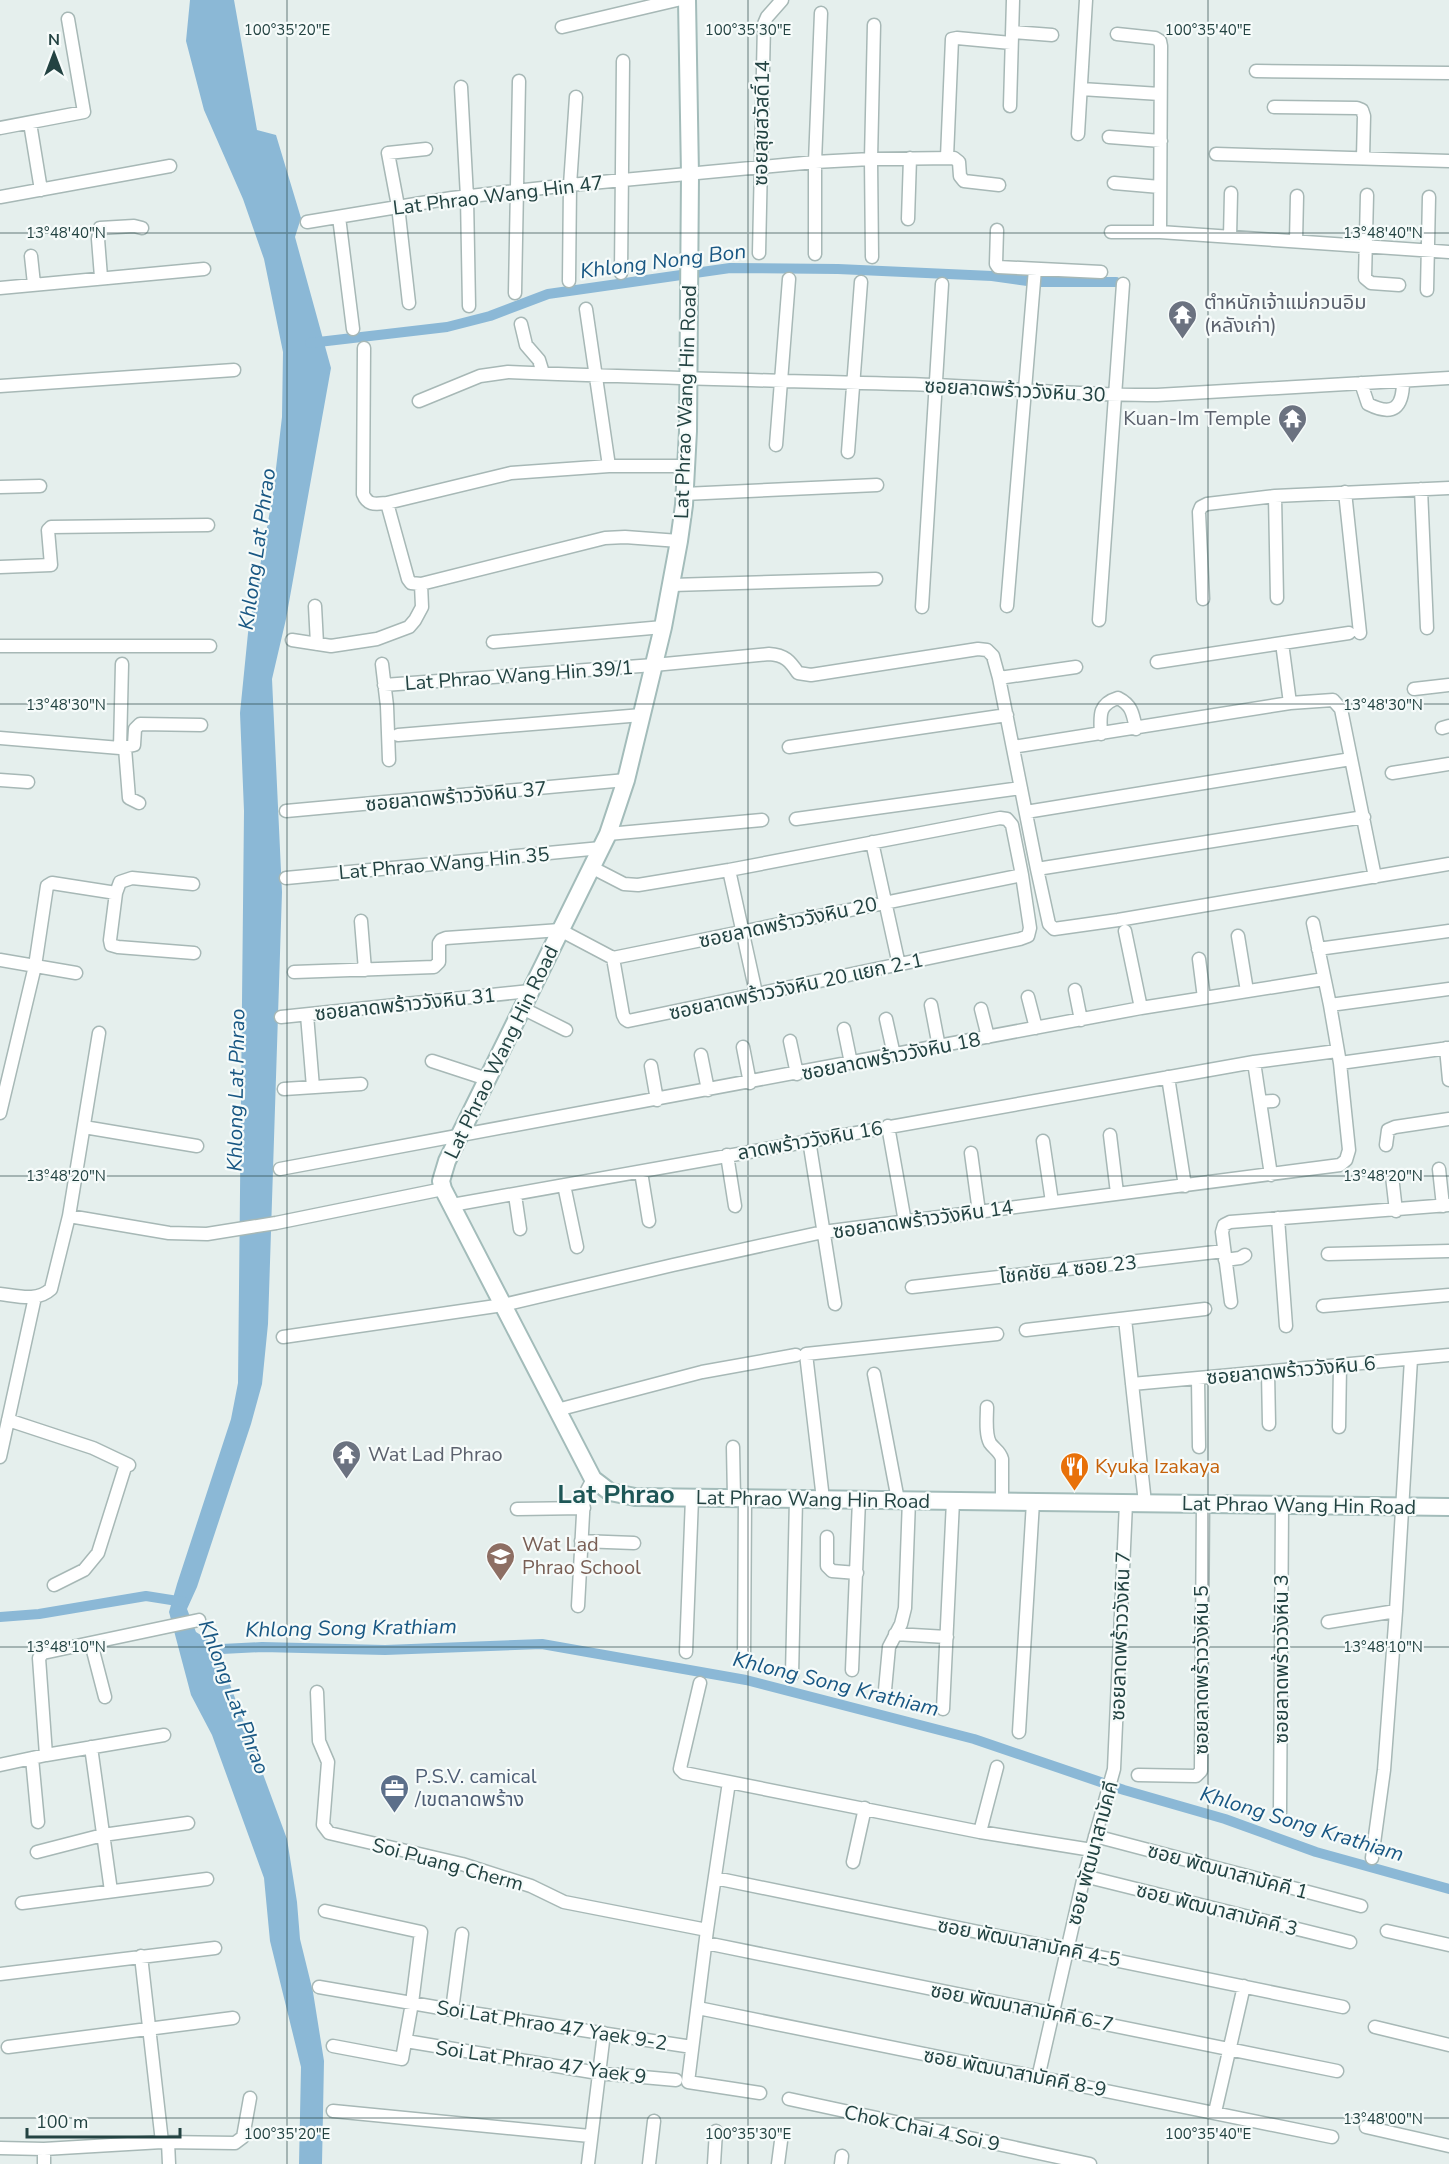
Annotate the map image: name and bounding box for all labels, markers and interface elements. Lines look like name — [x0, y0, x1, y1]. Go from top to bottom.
text: 100°35'20"E — [244, 20, 330, 40]
text: 100°35'30"E — [705, 20, 791, 40]
text: 100°35'40"E — [1165, 20, 1251, 40]
north arrow — [24, 24, 84, 84]
text: N — [48, 29, 60, 51]
street label: ซอยสุขสวัสดิ์14 — [747, 60, 776, 186]
street label: Lat Phrao Wang Hin 47 — [391, 169, 605, 222]
text: 13°48'40"N — [26, 223, 106, 243]
text: 13°48'40"N — [1343, 223, 1423, 243]
water label: Khlong Nong Bon — [578, 237, 748, 285]
street label: Lat Phrao Wang Hin Road — [668, 285, 703, 519]
place label: ตำหนักเจ้าแม่กวนอิม (หลังเก่า) — [1204, 289, 1366, 339]
temple icon: ตำหนักเจ้าแม่กวนอิม (หลังเก่า) — [1167, 298, 1199, 340]
street label: ซอยลาดพร้าววังหิน 30 — [924, 372, 1106, 409]
temple icon: Kuan-Im Temple — [1276, 402, 1308, 444]
place label: Kuan-Im Temple — [1123, 405, 1271, 432]
water label: Khlong Lat Phrao — [232, 466, 282, 632]
street label: Lat Phrao Wang Hin 39/1 — [404, 654, 634, 697]
text: 13°48'30"N — [26, 695, 106, 715]
text: 13°48'30"N — [1343, 695, 1423, 715]
street label: ซอยลาดพร้าววังหิน 37 — [364, 775, 548, 818]
street label: Lat Phrao Wang Hin 35 — [337, 841, 551, 886]
street label: ซอยลาดพร้าววังหิน 20 — [696, 890, 880, 955]
street label: Lat Phrao Wang Hin Road — [438, 941, 565, 1163]
street label: ซอยลาดพร้าววังหิน 20 แยก 2-1 — [667, 946, 926, 1027]
street label: ซอยลาดพร้าววังหิน 31 — [313, 982, 497, 1027]
water label: Khlong Lat Phrao — [221, 1008, 251, 1172]
street label: ซอยลาดพร้าววังหิน 18 — [799, 1026, 983, 1087]
street label: ลาดพร้าววังหิน 16 — [735, 1114, 885, 1167]
text: 13°48'20"N — [26, 1166, 106, 1186]
text: 13°48'20"N — [1343, 1166, 1423, 1186]
street label: ซอยลาดพร้าววังหิน 14 — [831, 1193, 1015, 1246]
street label: โชคชัย 4 ซอย 23 — [998, 1249, 1138, 1290]
street label: ซอยลาดพร้าววังหิน 6 — [1205, 1350, 1377, 1391]
temple icon: Wat Lad Phrao — [331, 1438, 363, 1480]
place label: Wat Lad Phrao — [368, 1441, 503, 1468]
restaurant icon: Kyuka Izakaya — [1058, 1450, 1090, 1492]
place label: Kyuka Izakaya — [1095, 1453, 1220, 1480]
district label: Lat Phrao — [557, 1477, 675, 1512]
street label: Lat Phrao Wang Hin Road — [696, 1484, 930, 1515]
street label: Lat Phrao Wang Hin Road — [1182, 1490, 1416, 1521]
place label: Wat Lad Phrao School — [522, 1531, 641, 1581]
school or university icon: Wat Lad Phrao School — [485, 1540, 517, 1582]
street label: ซอยลาดพร้าววังหิน 7 — [1104, 1551, 1137, 1721]
street label: ซอยลาดพร้าววังหิน 3 — [1268, 1574, 1295, 1744]
street label: ซอยลาดพร้าววังหิน 5 — [1188, 1585, 1215, 1755]
water label: Khlong Song Krathiam — [245, 1612, 457, 1644]
water label: Khlong Lat Phrao — [192, 1616, 276, 1778]
text: 13°48'10"N — [26, 1637, 106, 1657]
text: 13°48'10"N — [1343, 1637, 1423, 1657]
water label: Khlong Song Krathiam — [730, 1645, 942, 1723]
place label: P.S.V. camical /เขตลาดพร้าง — [414, 1763, 537, 1813]
office icon: P.S.V. camical /เขตลาดพร้าง — [378, 1772, 410, 1814]
street label: ซอย พัฒนาสามัคคี — [1060, 1778, 1125, 1928]
water label: Khlong Song Krathiam — [1197, 1780, 1407, 1868]
street label: Soi Puang Cherm — [369, 1831, 526, 1898]
street label: ซอย พัฒนาสามัคคี 1 — [1144, 1837, 1311, 1906]
street label: ซอย พัฒนาสามัคคี 3 — [1133, 1876, 1300, 1943]
street label: ซอย พัฒนาสามัคคี 4-5 — [935, 1911, 1123, 1973]
street label: ซอย พัฒนาสามัคคี 6-7 — [928, 1976, 1116, 2038]
street label: Soi Lat Phrao 47 Yaek 9-2 — [435, 1994, 669, 2057]
street label: Soi Lat Phrao 47 Yaek 9 — [434, 2034, 648, 2091]
street label: ซอย พัฒนาสามัคคี 8-9 — [921, 2041, 1109, 2103]
street label: Chok Chai 4 Soi 9 — [842, 2099, 1002, 2158]
scale bar — [27, 2101, 180, 2139]
text: 13°48'00"N — [1343, 2109, 1423, 2129]
text: 100 m — [36, 2110, 88, 2134]
text: 100°35'20"E — [244, 2124, 330, 2144]
text: 100°35'30"E — [705, 2124, 791, 2144]
text: 100°35'40"E — [1165, 2124, 1251, 2144]

